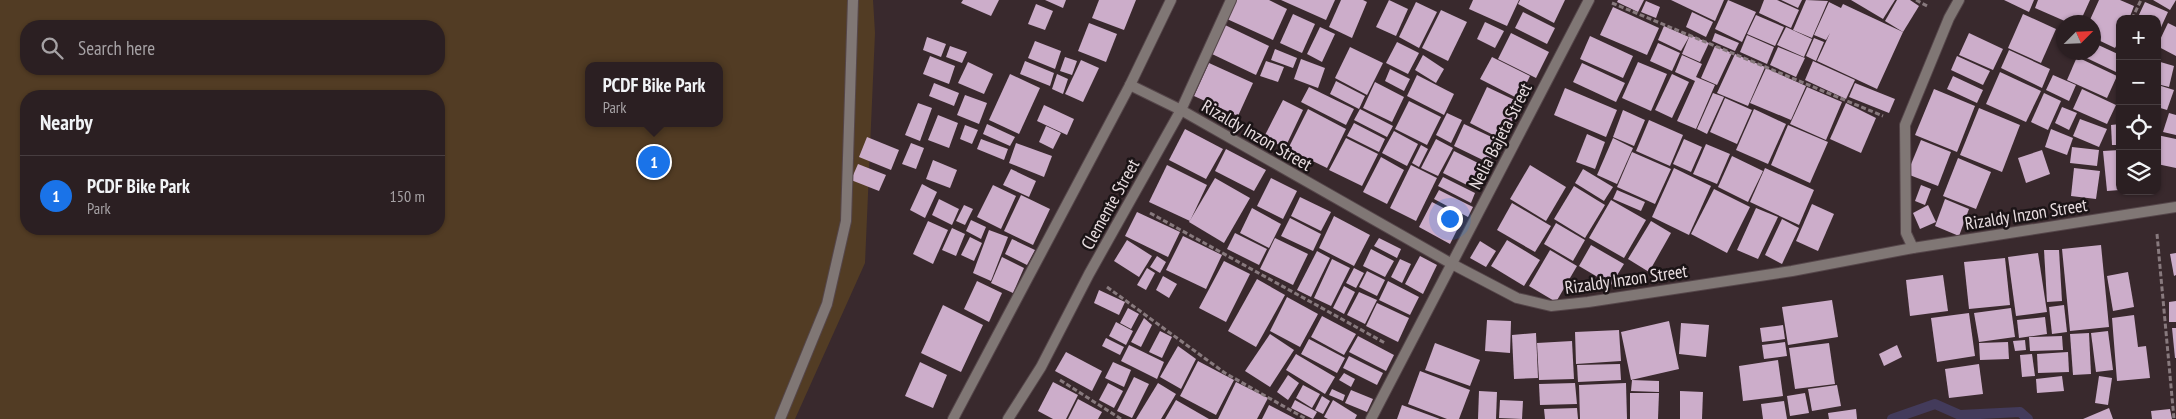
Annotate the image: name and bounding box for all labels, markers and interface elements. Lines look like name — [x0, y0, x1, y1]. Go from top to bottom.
north arrow — [2056, 15, 2101, 60]
map controls — [2116, 15, 2161, 195]
button: + — [2116, 15, 2161, 60]
search box — [20, 20, 445, 75]
icon: search — [38, 34, 66, 62]
text: Search here — [78, 36, 155, 60]
button: − — [2116, 60, 2161, 105]
popup — [585, 62, 723, 127]
text: PCDF Bike Park — [603, 73, 705, 97]
street label: Nelia Bajeta Street — [1463, 79, 1537, 193]
street label: Rizaldy Inzon Street — [1198, 94, 1316, 176]
text: Park — [603, 97, 626, 117]
button: locate — [2116, 105, 2161, 150]
text: Nearby — [40, 109, 93, 136]
pin: 1 — [638, 143, 670, 181]
button: layers — [2116, 150, 2161, 195]
street label: Clemente Street — [1076, 155, 1144, 253]
text: PCDF Bike Park — [87, 174, 190, 198]
text: 1 — [52, 186, 60, 206]
text: 150 m — [390, 186, 425, 206]
street label: Rizaldy Inzon Street — [1963, 193, 2089, 235]
text: Park — [87, 198, 111, 218]
your location — [1437, 206, 1463, 232]
street label: Rizaldy Inzon Street — [1563, 259, 1689, 299]

